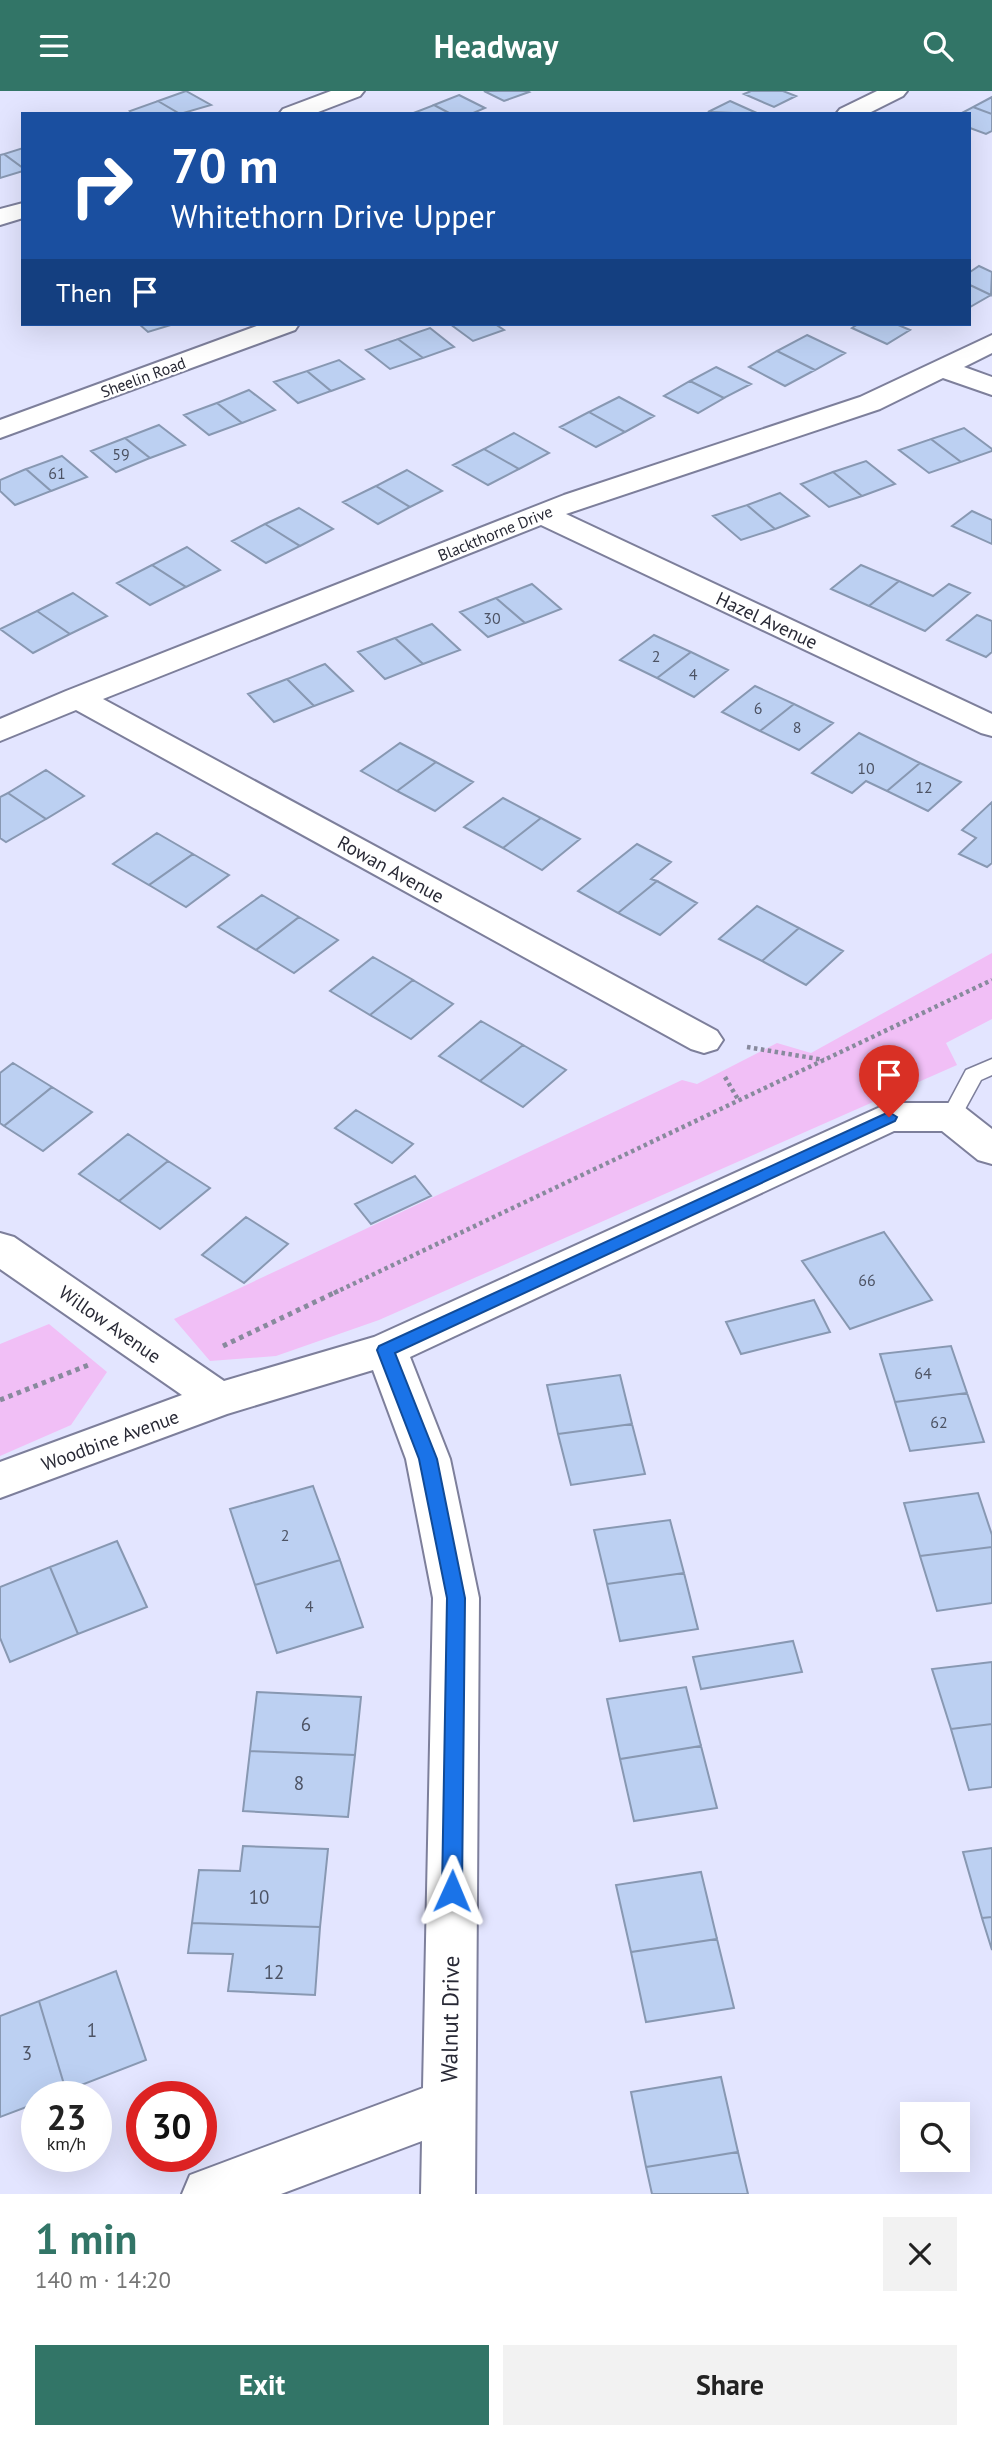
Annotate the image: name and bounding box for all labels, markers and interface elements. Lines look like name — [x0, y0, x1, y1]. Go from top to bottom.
text: Headway — [434, 25, 558, 67]
icon: menu — [35, 27, 73, 65]
icon: search — [919, 27, 957, 65]
text: 70 m — [171, 133, 278, 197]
icon: right — [56, 140, 147, 231]
text: Whitethorn Drive Upper — [171, 195, 496, 237]
icon: arrive — [126, 273, 164, 311]
text: Then — [56, 276, 112, 309]
street label: Sheelin Road — [98, 352, 188, 402]
house number: 59 — [112, 444, 130, 464]
house number: 61 — [48, 463, 66, 483]
street label: Blackthorne Drive — [435, 501, 555, 565]
street label: Hazel Avenue — [712, 586, 822, 654]
house number: 30 — [483, 608, 501, 628]
house number: 2 — [652, 646, 660, 666]
house number: 4 — [689, 664, 698, 684]
house number: 6 — [754, 698, 762, 718]
house number: 8 — [793, 717, 801, 737]
house number: 10 — [857, 758, 875, 778]
house number: 12 — [915, 777, 933, 797]
street label: Rowan Avenue — [334, 830, 448, 908]
pin — [859, 1045, 919, 1117]
icon: arrive — [870, 1056, 908, 1094]
house number: 66 — [858, 1270, 876, 1290]
street label: Willow Avenue — [54, 1280, 166, 1368]
house number: 64 — [914, 1363, 932, 1383]
street label: Woodbine Avenue — [38, 1404, 182, 1476]
house number: 62 — [930, 1412, 948, 1432]
house number: 2 — [281, 1525, 289, 1545]
house number: 4 — [305, 1596, 314, 1616]
house number: 6 — [301, 1712, 311, 1736]
house number: 8 — [294, 1771, 304, 1795]
position arrow — [415, 1854, 489, 1928]
house number: 10 — [249, 1885, 269, 1909]
street label: Walnut Drive — [434, 1955, 465, 2083]
house number: 12 — [264, 1960, 284, 1984]
house number: 1 — [87, 2018, 97, 2042]
house number: 3 — [22, 2041, 32, 2065]
speed limit sign: 30 — [126, 2081, 217, 2172]
text: 23 — [47, 2094, 86, 2140]
map controls — [900, 2102, 970, 2172]
button: search — [900, 2102, 970, 2172]
text: km/h — [47, 2132, 86, 2155]
text: 1 min — [35, 2211, 137, 2266]
button: close — [883, 2217, 957, 2291]
text: 140 m · 14:20 — [35, 2265, 171, 2294]
button: Exit — [35, 2345, 489, 2425]
button: Share — [503, 2345, 957, 2425]

